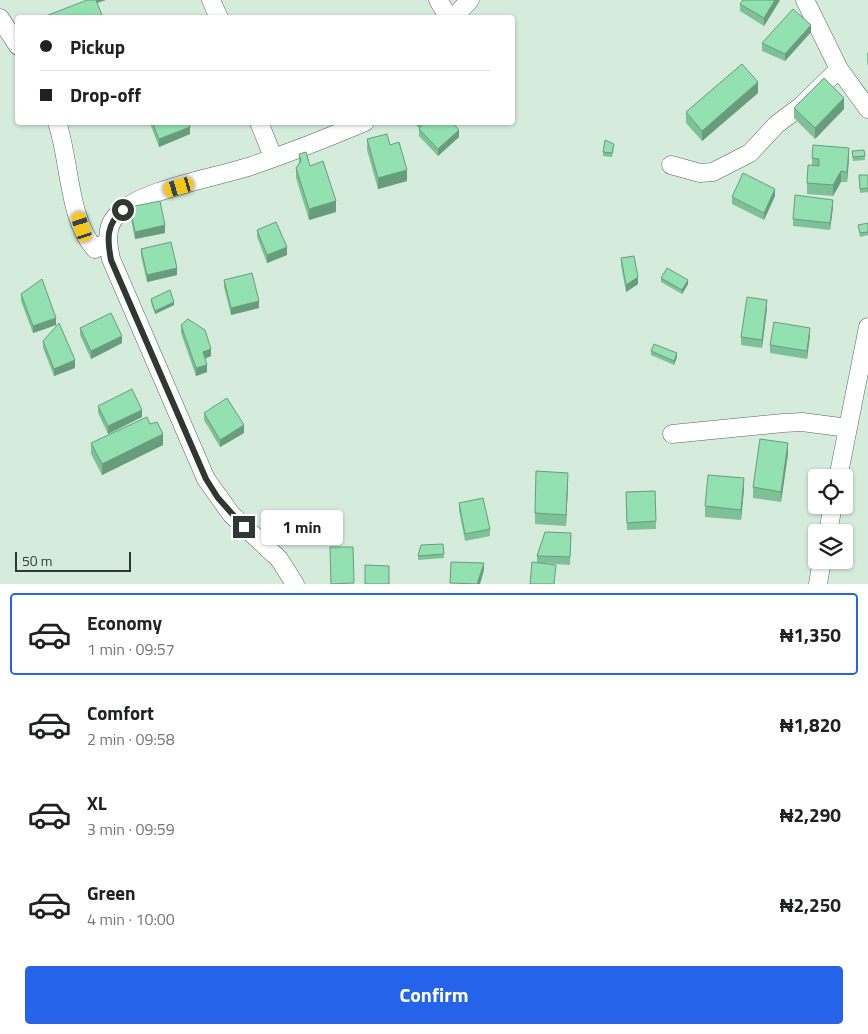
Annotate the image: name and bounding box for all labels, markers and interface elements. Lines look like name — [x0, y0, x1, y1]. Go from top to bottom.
text: Pickup — [70, 32, 125, 61]
text: Drop-off — [70, 80, 141, 109]
car — [162, 176, 195, 198]
route start — [112, 199, 134, 221]
car — [70, 210, 93, 244]
map controls — [808, 469, 853, 569]
button: locate — [808, 469, 853, 514]
callout: 1 min — [262, 510, 344, 544]
text: 1 min — [283, 515, 321, 539]
route end — [233, 516, 255, 538]
button: layers — [808, 524, 853, 569]
scale bar — [15, 549, 131, 572]
text: 50 m — [22, 550, 52, 571]
text: Economy — [87, 608, 162, 637]
icon: car — [27, 612, 72, 657]
text: ₦1,350 — [780, 620, 841, 649]
text: 1 min · 09:57 — [87, 637, 175, 661]
text: Comfort — [87, 698, 154, 727]
icon: car — [27, 702, 72, 747]
text: ₦1,820 — [780, 710, 841, 739]
text: 2 min · 09:58 — [87, 727, 175, 751]
text: XL — [87, 788, 107, 817]
icon: car — [27, 792, 72, 837]
text: ₦2,290 — [780, 800, 841, 829]
text: 3 min · 09:59 — [87, 817, 175, 841]
text: Green — [87, 878, 136, 907]
icon: car — [27, 882, 72, 927]
text: ₦2,250 — [780, 890, 841, 919]
text: 4 min · 10:00 — [87, 907, 175, 931]
button: Confirm — [25, 966, 843, 1024]

